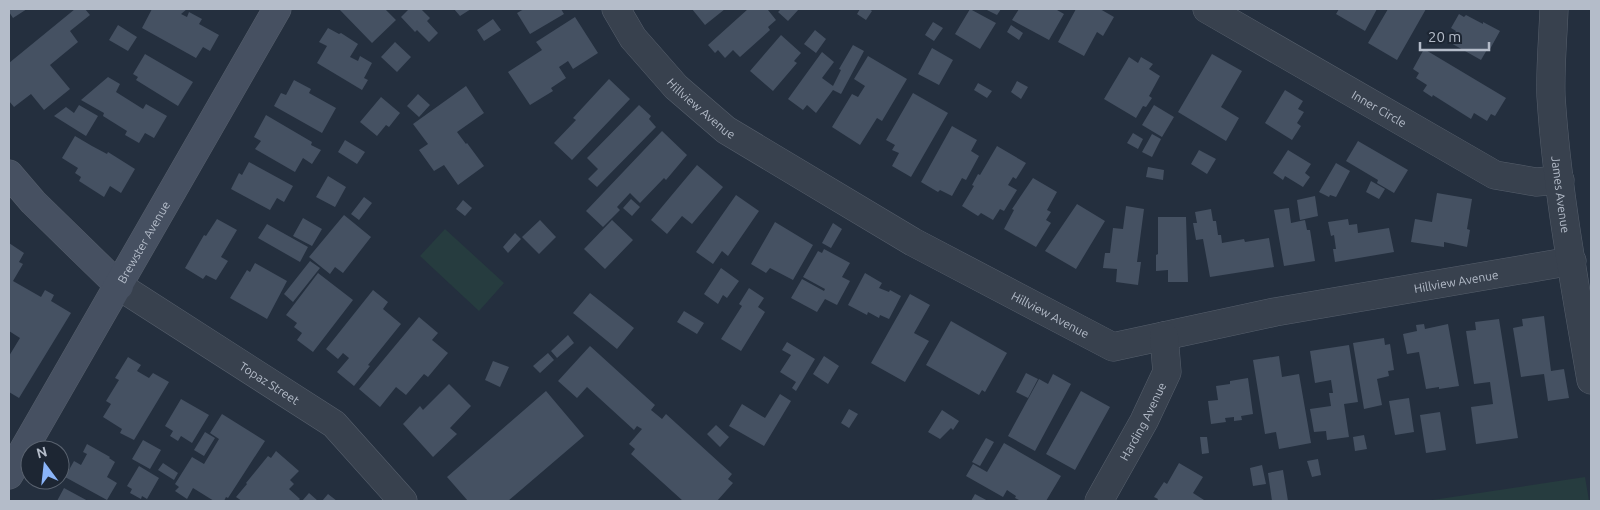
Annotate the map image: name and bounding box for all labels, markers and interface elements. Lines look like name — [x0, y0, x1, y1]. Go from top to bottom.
scale bar — [1420, 20, 1489, 52]
text: 20 m — [1428, 28, 1461, 45]
street label: Hillview Avenue — [665, 76, 738, 141]
street label: Inner Circle — [1350, 88, 1409, 129]
street label: James Avenue — [1550, 155, 1573, 234]
street label: Brewster Avenue — [114, 199, 172, 285]
street label: Hillview Avenue — [1413, 267, 1499, 295]
street label: Hillview Avenue — [1010, 289, 1091, 340]
street label: Topaz Street — [237, 359, 302, 407]
street label: Harding Avenue — [1117, 380, 1168, 462]
north arrow — [20, 440, 70, 490]
text: N — [35, 443, 49, 462]

